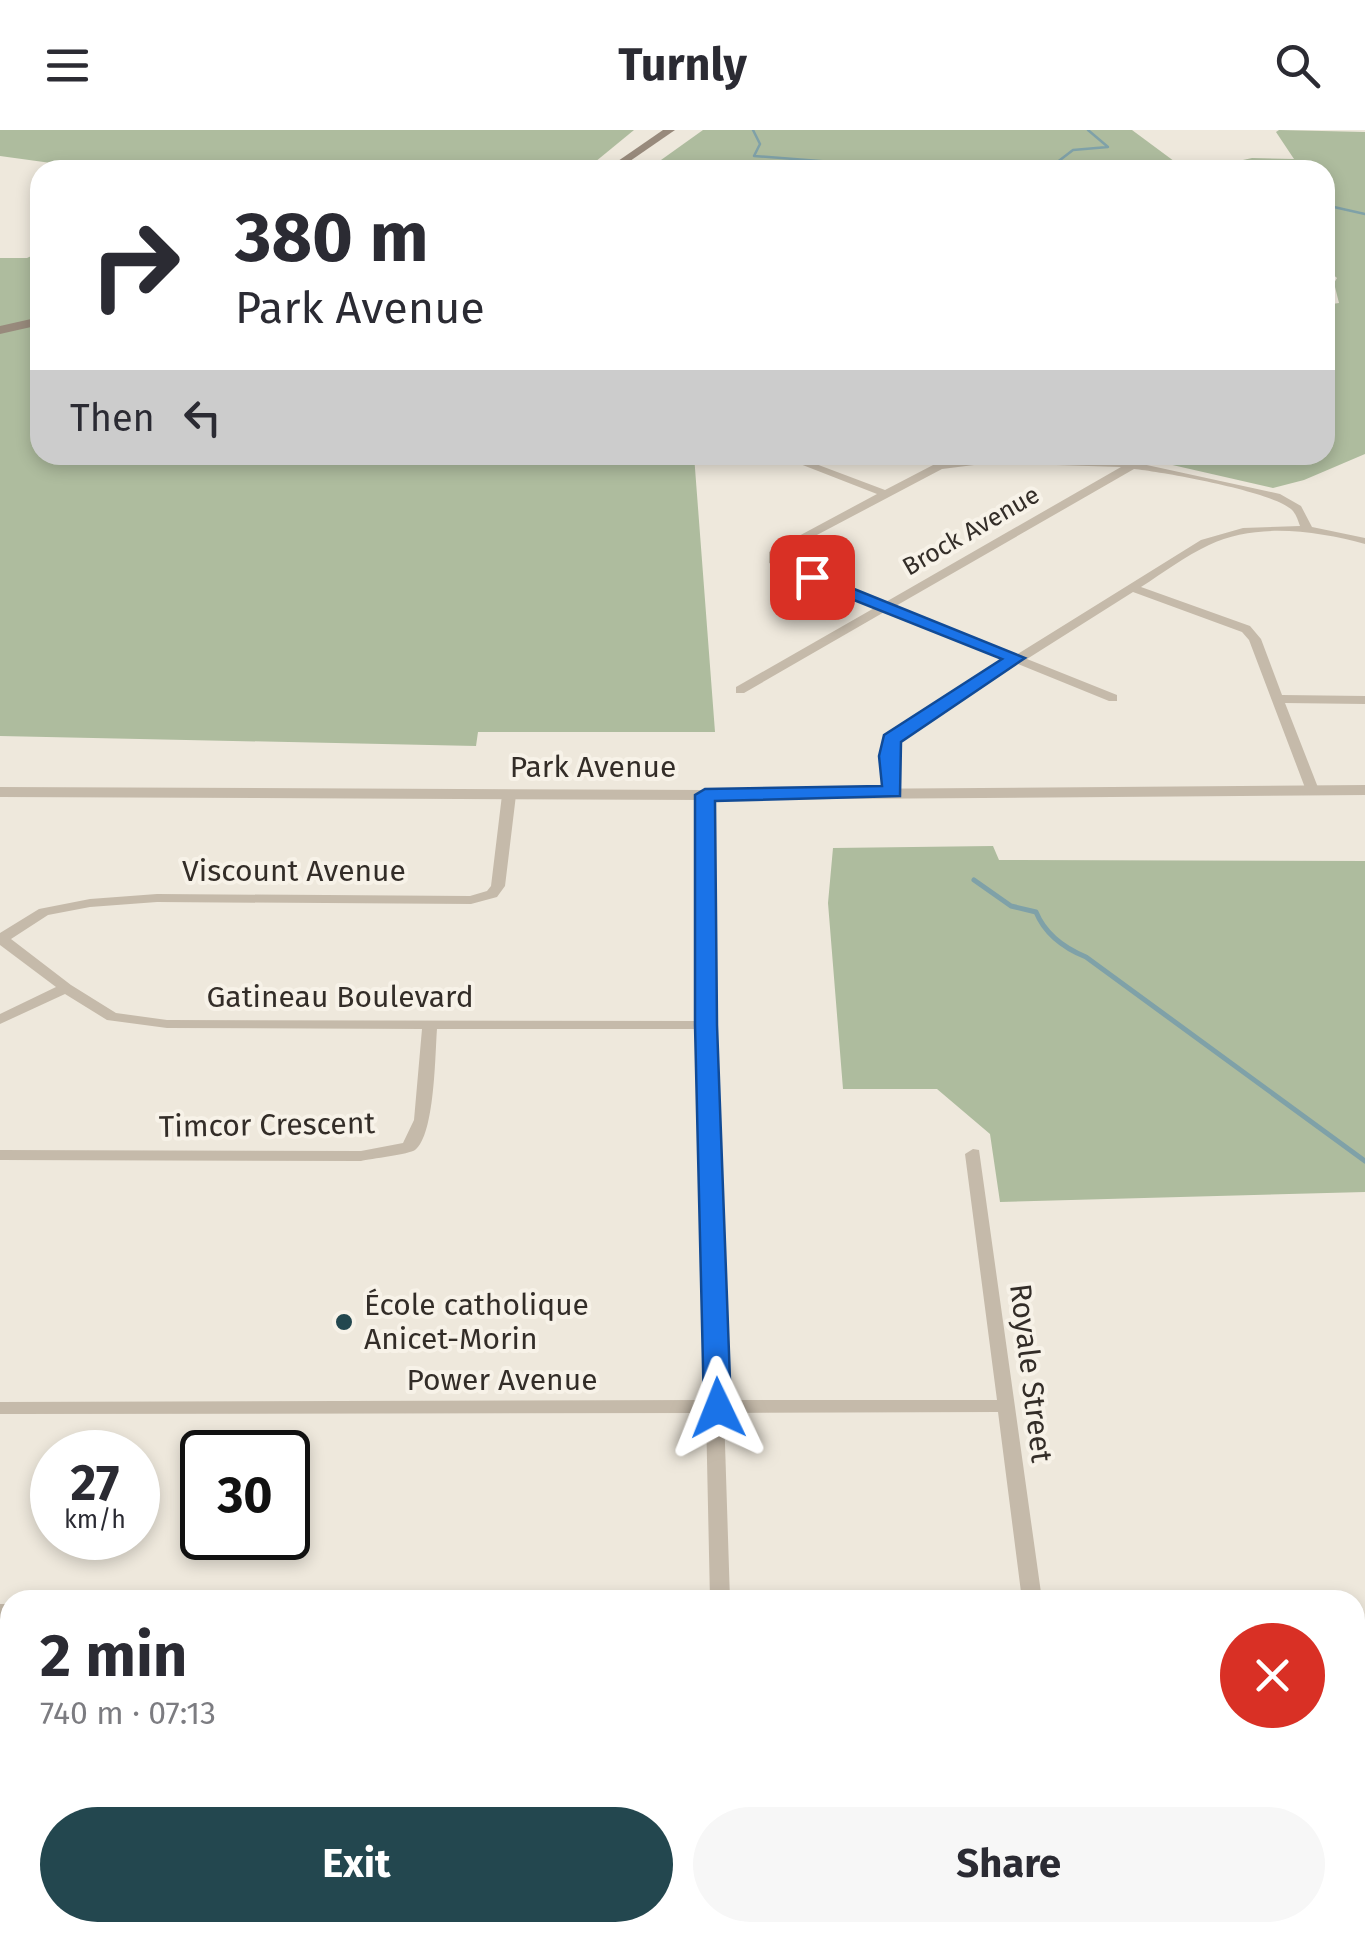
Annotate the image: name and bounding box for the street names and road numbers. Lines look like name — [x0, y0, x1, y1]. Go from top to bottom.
street label: Brock Avenue — [897, 480, 1045, 582]
street label: Park Avenue — [510, 749, 676, 785]
street label: Viscount Avenue — [182, 853, 406, 889]
street label: Gatineau Boulevard — [206, 979, 474, 1015]
street label: Timcor Crescent — [159, 1105, 376, 1145]
street label: Royale Street — [1002, 1282, 1060, 1465]
street label: Power Avenue — [406, 1362, 598, 1398]

